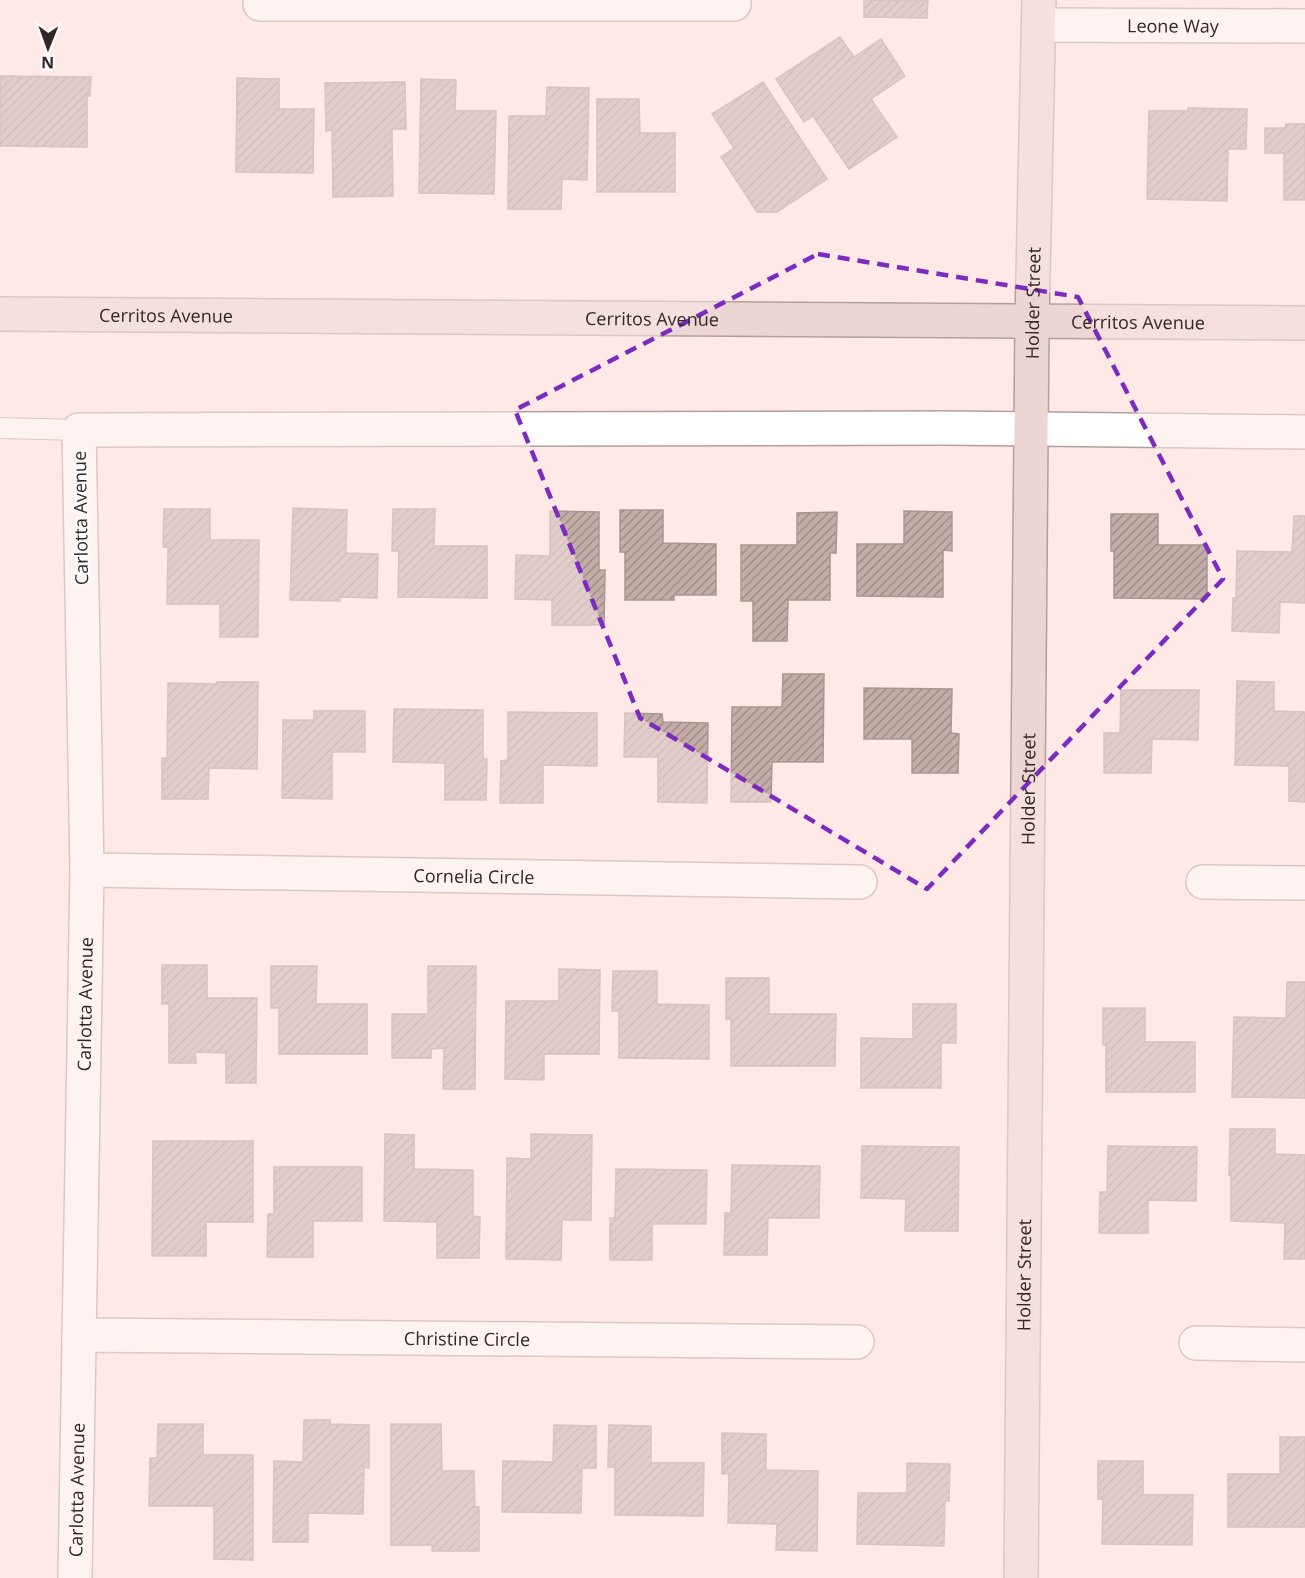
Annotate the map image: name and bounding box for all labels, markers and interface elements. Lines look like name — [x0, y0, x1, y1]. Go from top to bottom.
street label: Leone Way — [1127, 13, 1220, 38]
north arrow — [18, 18, 78, 78]
text: N — [41, 52, 54, 74]
street label: Holder Street — [1020, 247, 1046, 359]
street label: Cerritos Avenue — [99, 303, 233, 328]
street label: Cerritos Avenue — [585, 306, 719, 331]
street label: Cerritos Avenue — [1071, 309, 1205, 334]
street label: Carlotta Avenue — [67, 451, 93, 585]
street label: Holder Street — [1015, 733, 1040, 845]
street label: Cornelia Circle — [413, 863, 535, 889]
street label: Carlotta Avenue — [72, 937, 98, 1071]
street label: Holder Street — [1011, 1219, 1036, 1331]
street label: Christine Circle — [404, 1326, 530, 1351]
street label: Carlotta Avenue — [63, 1423, 90, 1557]

